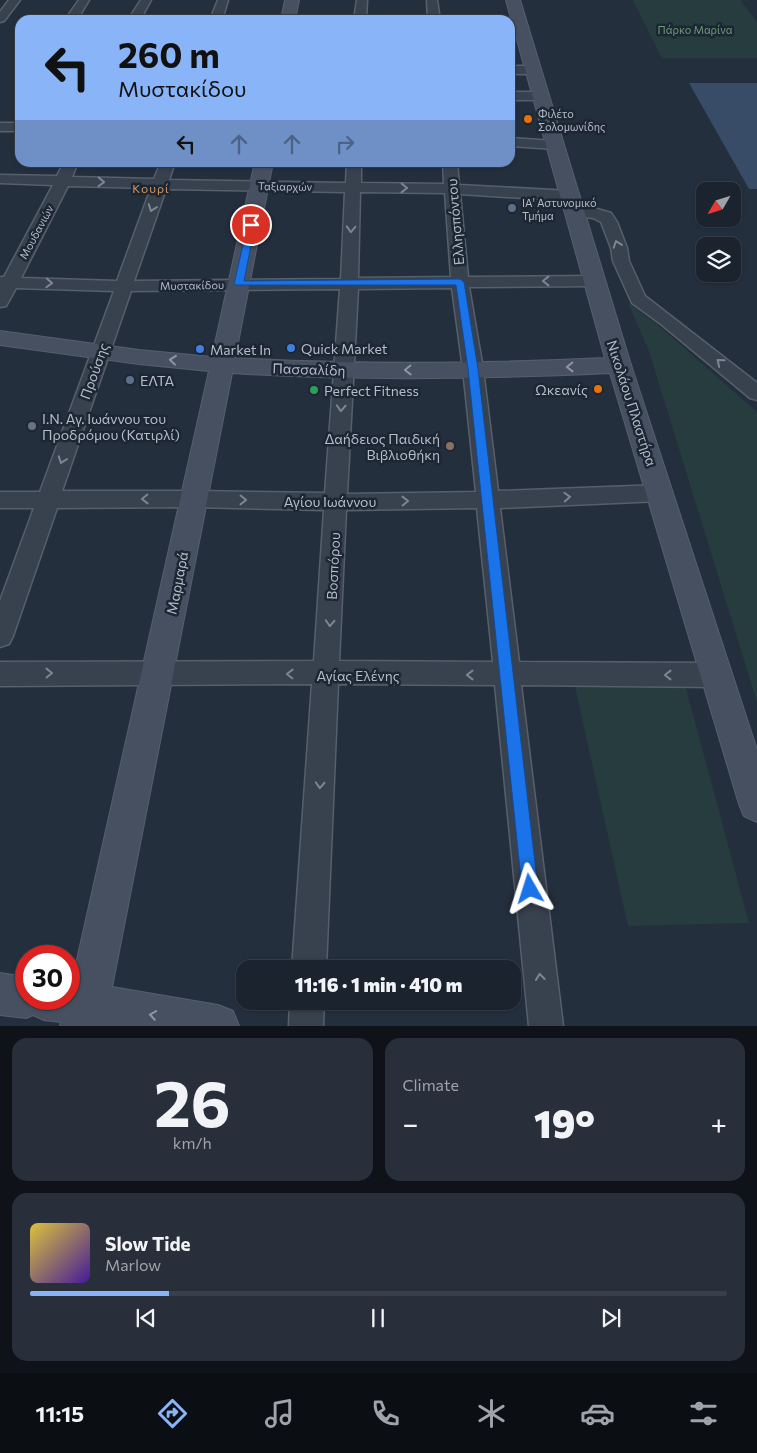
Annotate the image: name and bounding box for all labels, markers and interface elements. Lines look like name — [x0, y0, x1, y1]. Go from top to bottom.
park label: Πάρκο Μαρίνα — [658, 23, 733, 36]
text: 260 m — [118, 32, 220, 75]
icon: left — [35, 35, 100, 100]
text: Μυστακίδου — [118, 75, 246, 102]
place label: Φιλέτο Σολομωνίδης — [538, 107, 606, 133]
marker: Φιλέτο Σολομωνίδης — [522, 113, 534, 125]
icon: left — [172, 130, 200, 158]
icon: ahead — [225, 130, 253, 158]
icon: ahead — [278, 130, 306, 158]
icon: right — [331, 130, 359, 158]
one-way arrow — [97, 176, 105, 187]
street label: Ελλησπόντου — [443, 178, 467, 266]
street label: Ταξιαρχών — [258, 179, 313, 193]
district label: Κουρί — [132, 181, 170, 195]
north arrow — [696, 182, 741, 228]
map controls — [696, 182, 741, 282]
one-way arrow — [400, 183, 408, 193]
place label: ΙΑ' Αστυνομικό Τμήμα — [522, 196, 597, 222]
street label: Μουδανιών — [16, 202, 56, 261]
marker: ΙΑ' Αστυνομικό Τμήμα — [506, 202, 518, 214]
one-way arrow — [148, 204, 158, 212]
pin — [230, 204, 272, 246]
icon: arrive — [237, 211, 265, 239]
one-way arrow — [346, 225, 357, 233]
button: layers — [696, 237, 741, 282]
one-way arrow — [613, 240, 623, 249]
one-way arrow — [541, 276, 549, 286]
one-way arrow — [45, 278, 53, 289]
street label: Μυστακίδου — [160, 278, 224, 292]
street label: Νικολάου Πλαστήρα — [604, 338, 660, 468]
street label: Προύσης — [76, 340, 112, 401]
place label: Quick Market — [301, 340, 388, 357]
place label: Market In — [210, 341, 271, 358]
marker: Quick Market — [285, 342, 297, 354]
marker: Market In — [194, 343, 206, 355]
one-way arrow — [169, 355, 177, 366]
street label: Πασσαλίδη — [272, 359, 346, 379]
one-way arrow — [717, 359, 726, 367]
one-way arrow — [566, 362, 574, 372]
one-way arrow — [403, 365, 411, 375]
place label: ΕΛΤΑ — [140, 372, 175, 389]
marker: ΕΛΤΑ — [124, 374, 136, 386]
place label: Ωκεανίς — [535, 381, 588, 398]
place label: Perfect Fitness — [324, 382, 419, 399]
marker: Ωκεανίς — [592, 383, 604, 395]
marker: Perfect Fitness — [308, 384, 320, 396]
one-way arrow — [335, 405, 346, 413]
place label: Ι.Ν. Αγ. Ιωάννου του Προδρόμου (Κατιρλί) — [42, 410, 180, 443]
marker: Ι.Ν. Αγ. Ιωάννου του Προδρόμου (Κατιρλί) — [26, 420, 38, 432]
place label: Δαήδειος Παιδική Βιβλιοθήκη — [324, 430, 440, 463]
marker: Δαήδειος Παιδική Βιβλιοθήκη — [444, 440, 456, 452]
one-way arrow — [58, 456, 68, 464]
one-way arrow — [564, 491, 572, 502]
street label: Αγίου Ιωάννου — [284, 493, 376, 510]
one-way arrow — [141, 494, 148, 504]
one-way arrow — [239, 495, 247, 505]
one-way arrow — [402, 496, 409, 506]
street label: Βοσπόρου — [323, 532, 343, 600]
street label: Μαρμαρά — [163, 550, 191, 616]
one-way arrow — [324, 619, 335, 627]
street label: Αγίας Ελένης — [316, 667, 400, 684]
one-way arrow — [45, 668, 53, 678]
one-way arrow — [286, 669, 294, 679]
one-way arrow — [466, 670, 474, 680]
one-way arrow — [664, 670, 672, 680]
one-way arrow — [315, 781, 326, 789]
position arrow — [503, 862, 555, 914]
speed limit sign: 30 — [15, 945, 80, 1010]
text: 11:16 · 1 min · 410 m — [295, 973, 462, 996]
one-way arrow — [535, 973, 546, 981]
one-way arrow — [148, 1010, 157, 1020]
text: 26 — [154, 1061, 231, 1140]
text: Climate — [403, 1075, 459, 1094]
text: 19° — [534, 1099, 595, 1146]
text: − — [403, 1106, 418, 1140]
text: + — [711, 1106, 727, 1140]
text: km/h — [173, 1133, 212, 1152]
text: Slow Tide — [105, 1232, 191, 1255]
text: Marlow — [105, 1255, 161, 1274]
icon: previous — [132, 1304, 160, 1332]
icon: pause — [364, 1304, 392, 1332]
icon: next — [597, 1304, 625, 1332]
icon: directions — [155, 1396, 190, 1431]
icon: music — [262, 1396, 297, 1431]
icon: phone — [368, 1396, 403, 1431]
icon: climate — [474, 1396, 509, 1431]
icon: car — [580, 1396, 615, 1431]
icon: filters — [686, 1396, 721, 1431]
text: 11:15 — [36, 1400, 84, 1427]

